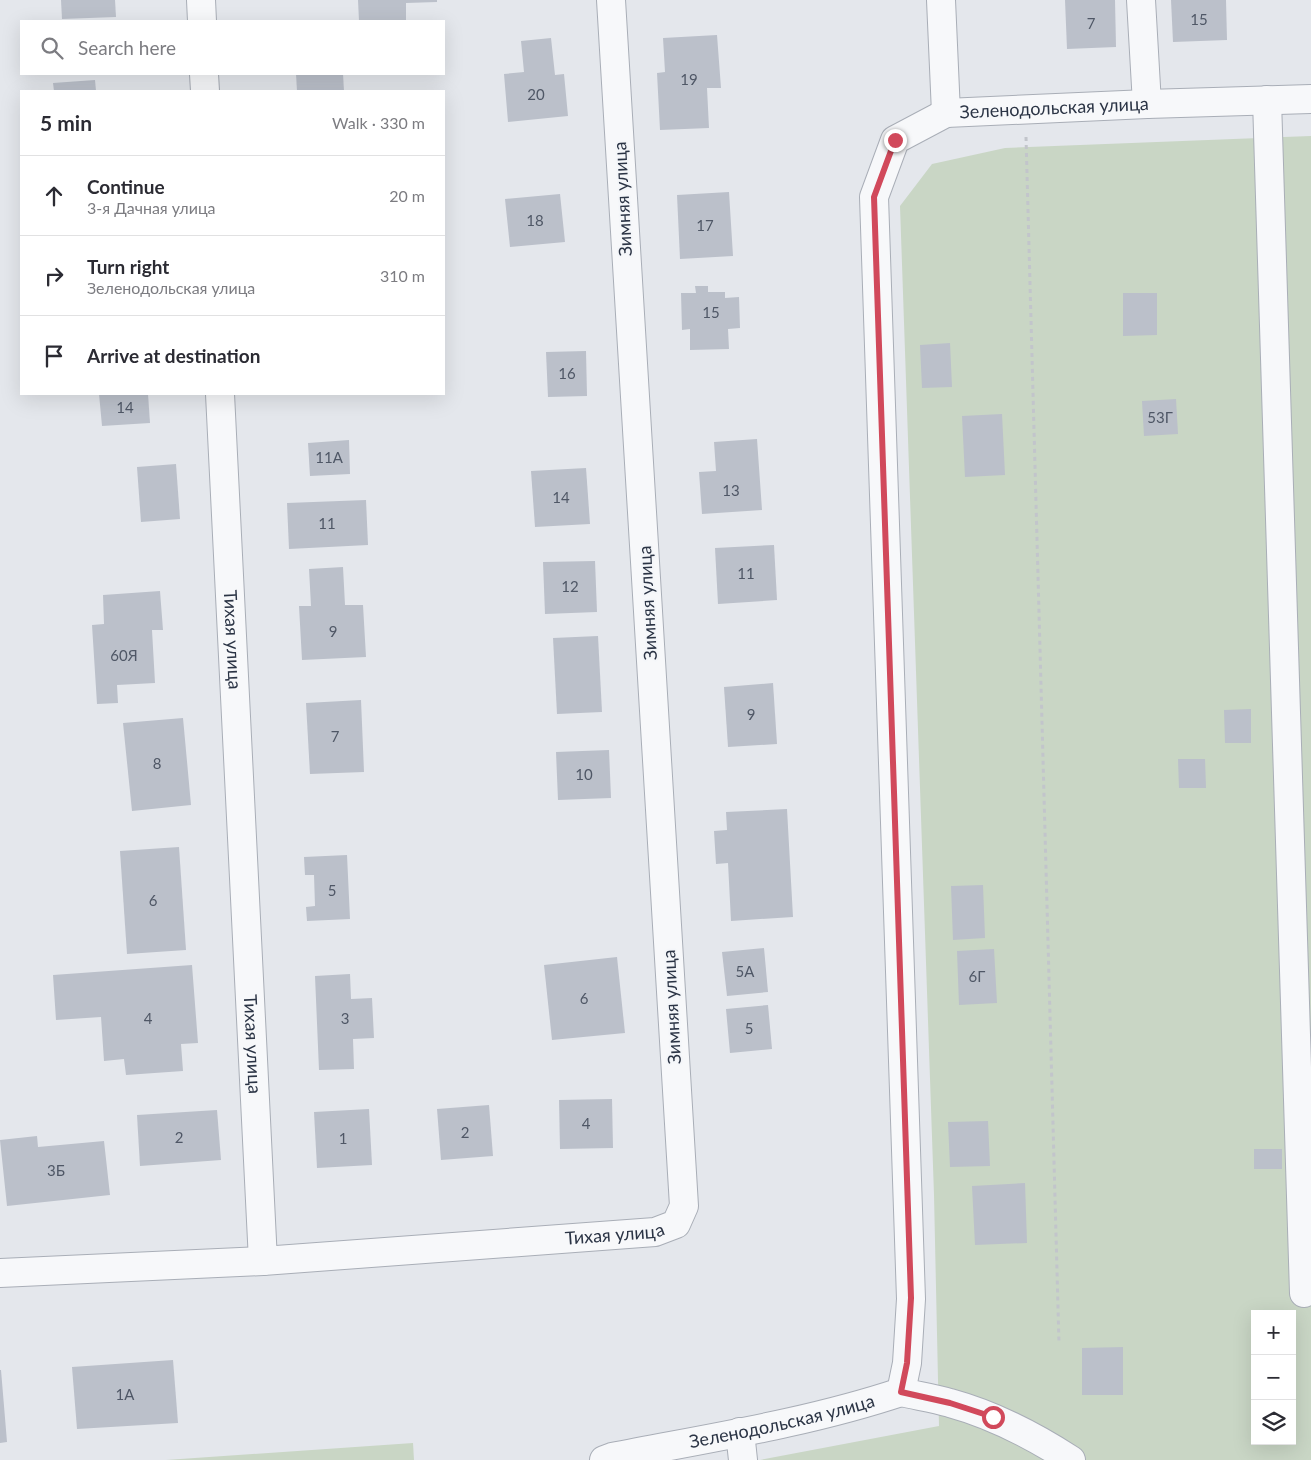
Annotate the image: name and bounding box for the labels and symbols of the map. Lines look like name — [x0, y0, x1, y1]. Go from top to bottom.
house number: 15 — [1190, 10, 1208, 28]
house number: 7 — [1087, 14, 1096, 32]
house number: 19 — [680, 70, 698, 88]
house number: 20 — [527, 85, 545, 103]
street label: Зеленодольская улица — [959, 92, 1149, 122]
route end — [884, 129, 907, 152]
street label: Зимняя улица — [608, 141, 636, 257]
house number: 18 — [526, 211, 544, 229]
house number: 17 — [696, 216, 714, 234]
house number: 15 — [702, 303, 720, 321]
house number: 16 — [558, 364, 576, 382]
house number: 14 — [116, 398, 134, 416]
house number: 53Г — [1147, 408, 1173, 426]
house number: 11А — [315, 448, 344, 466]
house number: 13 — [722, 481, 740, 499]
house number: 14 — [552, 488, 570, 506]
house number: 11 — [318, 514, 336, 532]
street label: Зимняя улица — [633, 545, 661, 661]
house number: 11 — [737, 564, 755, 582]
house number: 12 — [561, 577, 579, 595]
street label: Тихая улица — [220, 589, 247, 690]
house number: 9 — [329, 622, 337, 640]
house number: 60Я — [110, 646, 138, 664]
house number: 9 — [747, 705, 755, 723]
house number: 7 — [331, 727, 340, 745]
house number: 8 — [153, 754, 161, 772]
house number: 10 — [575, 765, 593, 783]
house number: 5 — [328, 881, 336, 899]
house number: 6 — [149, 891, 158, 909]
street label: Зимняя улица — [657, 949, 685, 1065]
house number: 5А — [736, 962, 755, 980]
house number: 6Г — [969, 967, 985, 985]
house number: 6 — [580, 989, 589, 1007]
street label: Тихая улица — [240, 994, 267, 1094]
house number: 4 — [144, 1009, 153, 1027]
house number: 3 — [341, 1009, 349, 1027]
house number: 5 — [745, 1019, 753, 1037]
house number: 4 — [582, 1114, 591, 1132]
house number: 2 — [461, 1123, 469, 1141]
house number: 2 — [175, 1128, 183, 1146]
house number: 1 — [339, 1129, 347, 1147]
house number: 3Б — [47, 1161, 65, 1179]
street label: Тихая улица — [564, 1217, 667, 1249]
house number: 1А — [116, 1385, 135, 1403]
street label: Зеленодольская улица — [687, 1389, 877, 1452]
route start — [982, 1406, 1005, 1429]

